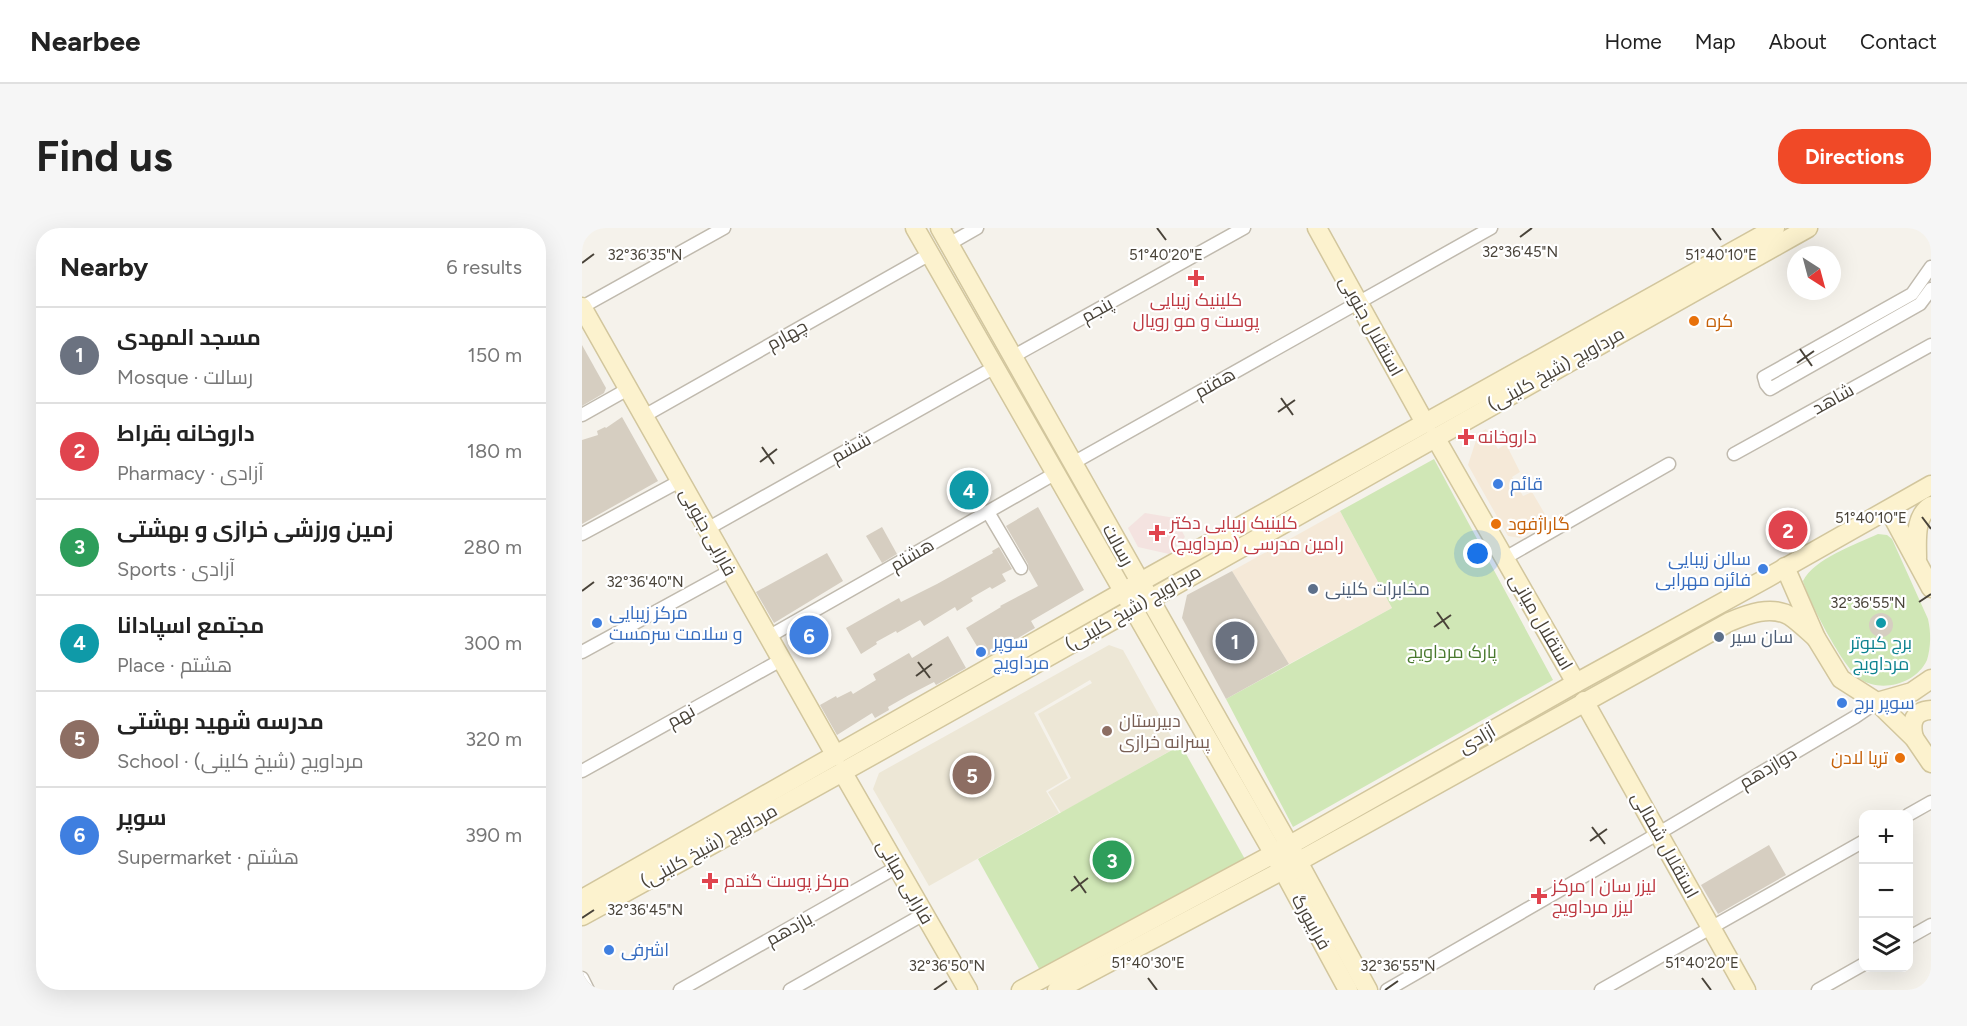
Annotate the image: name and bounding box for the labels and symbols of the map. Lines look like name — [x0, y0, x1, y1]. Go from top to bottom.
text: 32°36'45"N — [1482, 243, 1558, 261]
text: 32°36'35"N — [608, 246, 682, 264]
text: 51°40'20"E — [1129, 246, 1203, 264]
text: 51°40'10"E — [1685, 246, 1757, 264]
north arrow — [1787, 246, 1841, 300]
marker: کلینیک زیبایی پوست و مو رویال — [1187, 269, 1205, 287]
street label: استقلال جنوبی — [1334, 272, 1408, 380]
place label: کلینیک زیبایی پوست و مو رویال — [1133, 289, 1259, 333]
street label: پنجم — [1077, 292, 1117, 328]
place label: کره — [1706, 310, 1733, 332]
marker: کره — [1687, 314, 1701, 328]
street label: چهارم — [763, 315, 812, 356]
street label: مرداویج (شیخ کلینی) — [1484, 322, 1629, 417]
street label: هفتم — [1191, 363, 1240, 404]
street label: شاهد — [1808, 379, 1858, 419]
place label: داروخانه — [1478, 426, 1537, 448]
street label: ششم — [827, 428, 875, 469]
marker: داروخانه — [1459, 430, 1473, 444]
pin: 4 — [950, 468, 988, 512]
place label: قائم — [1510, 473, 1543, 496]
marker: قائم — [1491, 477, 1505, 491]
street label: فارابی جنوبی — [675, 484, 741, 580]
pin: 2 — [1768, 508, 1808, 552]
text: 51°40'10"E — [1835, 509, 1907, 527]
place label: کلینیک زیبایی دکتر رامین مدرسی (مرداویج) — [1169, 512, 1344, 556]
place label: گاراژفود — [1508, 513, 1570, 535]
marker: گاراژفود — [1489, 517, 1503, 531]
street label: رسالت — [1098, 520, 1138, 570]
marker: کلینیک زیبایی دکتر رامین مدرسی (مرداویج) — [1148, 524, 1166, 542]
street label: هشتم — [886, 534, 938, 577]
your location — [1463, 539, 1492, 568]
place label: سالن زیبایی فائزه مهرابی — [1655, 548, 1751, 591]
street label: مرداویج (شیخ کلینی) — [1061, 560, 1205, 657]
marker: سالن زیبایی فائزه مهرابی — [1756, 562, 1770, 576]
street label: استقلال میانی — [1504, 570, 1578, 674]
text: 32°36'40"N — [606, 573, 684, 591]
place label: مخابرات کلینی — [1325, 578, 1430, 600]
marker: مخابرات کلینی — [1306, 582, 1320, 596]
text: 32°36'55"N — [1830, 594, 1906, 612]
place label: مرکز زیبایی و سلامت سرمست — [609, 602, 743, 645]
pin: 6 — [790, 612, 828, 658]
marker: مرکز زیبایی و سلامت سرمست — [590, 616, 604, 630]
marker: برج کبوتر مرداویج — [1874, 616, 1888, 630]
pin: 1 — [1216, 618, 1254, 664]
place label: سان سیر — [1730, 626, 1793, 648]
marker: سان سیر — [1712, 630, 1726, 644]
place label: سوپر مرداویچ — [992, 631, 1049, 675]
place label: برج کبوتر مرداویج — [1849, 632, 1912, 676]
park label: پارک مرداویج — [1407, 641, 1497, 664]
marker: سوپر مرداویچ — [974, 645, 988, 659]
place label: سوپر برج — [1854, 692, 1915, 715]
marker: سوپر برج — [1835, 696, 1849, 710]
street label: نهم — [663, 699, 699, 733]
place label: دبیرستان پسرانه خرازی — [1119, 710, 1210, 754]
street label: آزادی — [1455, 720, 1500, 758]
marker: دبیرستان پسرانه خرازی — [1100, 724, 1114, 738]
street label: دوازدهم — [1735, 742, 1801, 795]
place label: تریا لادن — [1831, 747, 1888, 769]
marker: تریا لادن — [1893, 751, 1907, 765]
pin: 5 — [952, 752, 992, 798]
street label: استقلال شمالی — [1627, 788, 1703, 902]
street label: مرداویج (شیخ کلینی) — [637, 799, 782, 894]
street label: فارابی میانی — [872, 836, 938, 928]
pin: 3 — [1092, 838, 1132, 882]
place label: مرکز پوست گندم — [724, 870, 850, 893]
marker: مرکز پوست گندم — [701, 872, 719, 890]
place label: لیزر سان | مرکز لیزر مرداویج — [1551, 875, 1656, 919]
marker: لیزر سان | مرکز لیزر مرداویج — [1530, 887, 1548, 905]
street label: فرایبورگ — [1287, 890, 1335, 954]
text: 32°36'45"N — [607, 901, 683, 919]
street label: یازدهم — [762, 907, 817, 952]
place label: اشرفی — [621, 939, 669, 961]
marker: اشرفی — [602, 943, 616, 957]
text: 51°40'30"E — [1111, 954, 1185, 972]
text: 51°40'20"E — [1665, 954, 1739, 972]
text: 32°36'50"N — [909, 957, 985, 975]
text: 32°36'55"N — [1360, 957, 1436, 975]

